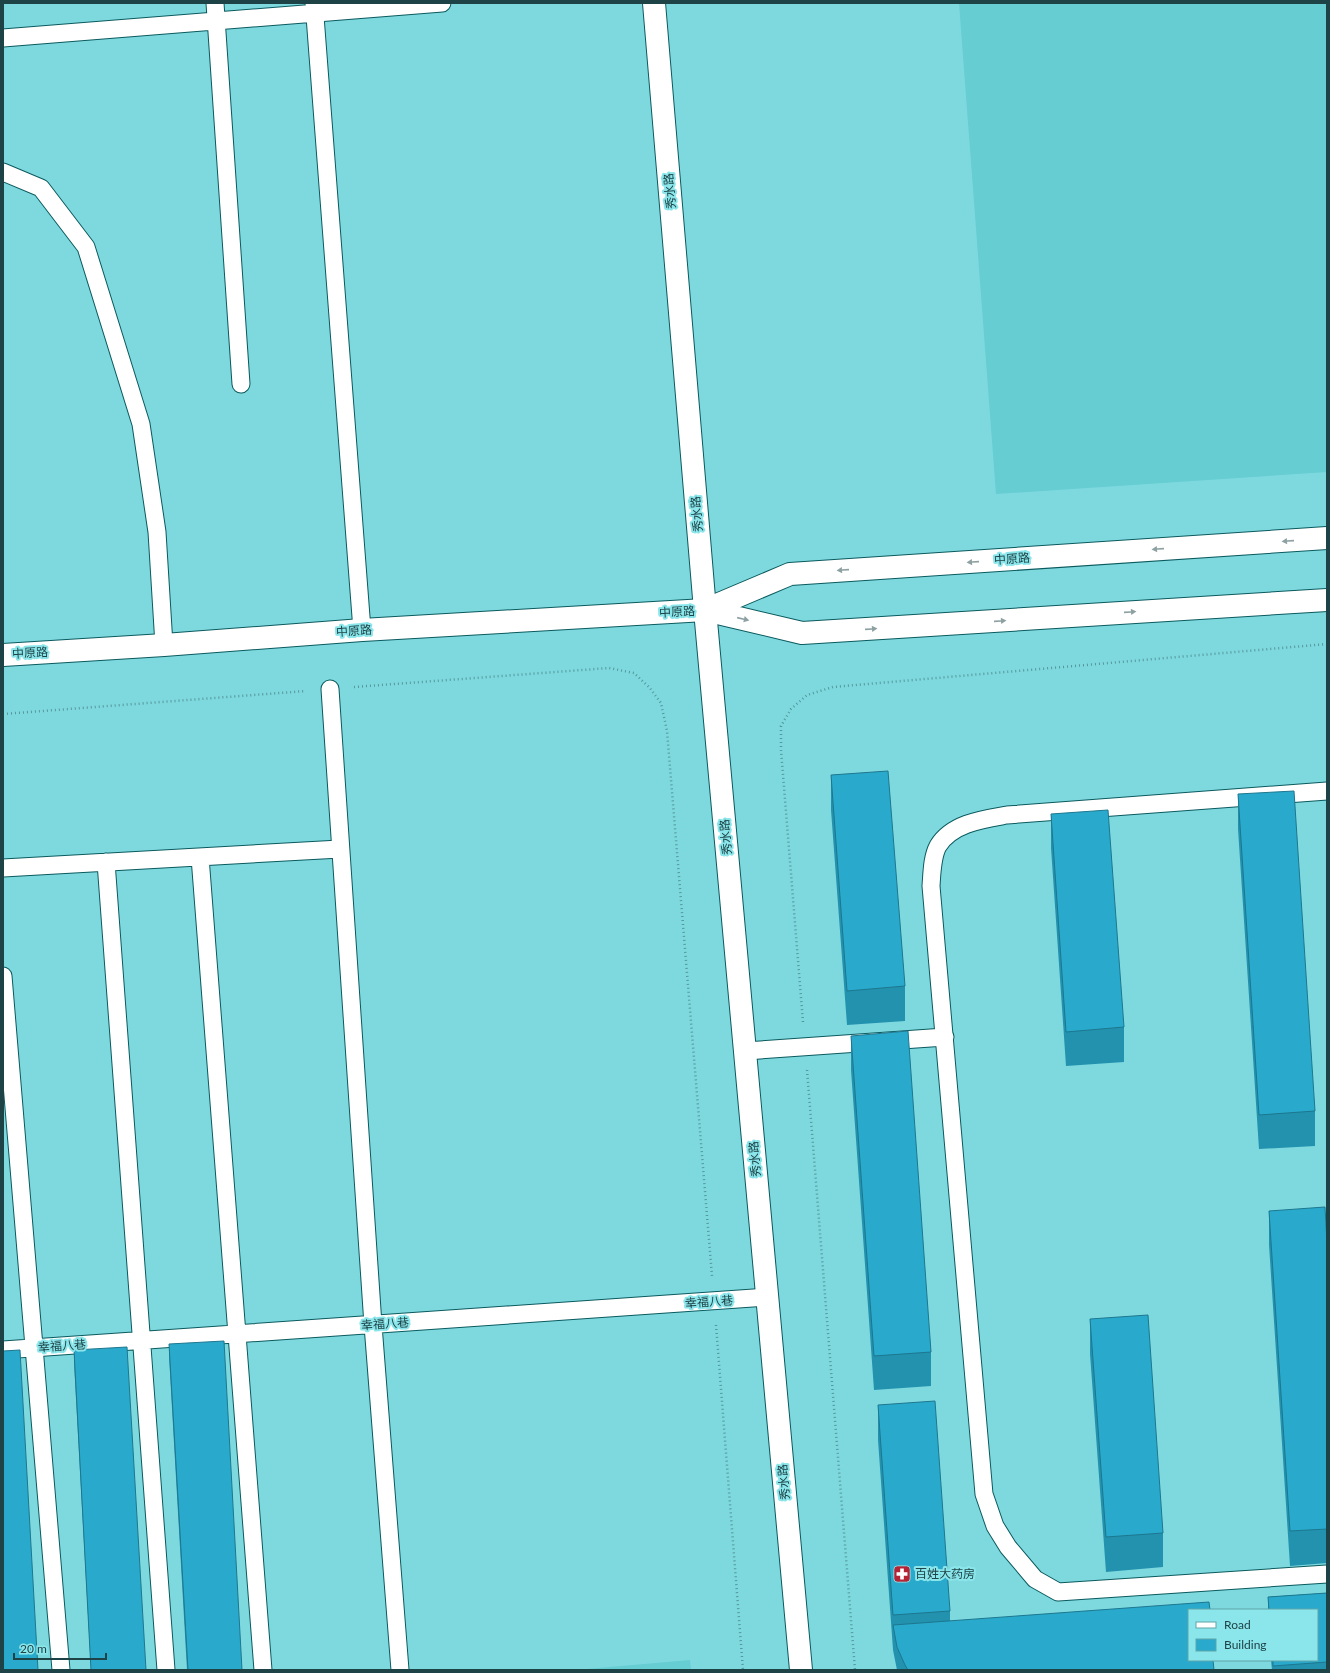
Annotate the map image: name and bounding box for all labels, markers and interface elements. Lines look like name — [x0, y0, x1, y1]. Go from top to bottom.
street label: 秀水路 — [660, 172, 679, 210]
street label: 秀水路 — [687, 495, 706, 533]
one-way arrow — [1282, 537, 1294, 544]
one-way arrow — [1152, 546, 1164, 553]
street label: 中原路 — [993, 550, 1030, 567]
one-way arrow — [967, 558, 979, 565]
one-way arrow — [837, 567, 849, 574]
street label: 中原路 — [659, 603, 695, 620]
one-way arrow — [1124, 609, 1136, 616]
one-way arrow — [736, 617, 749, 623]
one-way arrow — [994, 617, 1006, 624]
street label: 中原路 — [335, 622, 372, 639]
one-way arrow — [865, 626, 877, 633]
street label: 中原路 — [12, 644, 48, 661]
street label: 秀水路 — [716, 818, 735, 856]
street label: 秀水路 — [745, 1140, 764, 1178]
street label: 幸福八巷 — [684, 1292, 733, 1311]
street label: 幸福八巷 — [360, 1314, 409, 1333]
street label: 幸福八巷 — [37, 1336, 86, 1355]
street label: 秀水路 — [774, 1463, 793, 1501]
pharmacy icon: 百姓大药房 — [892, 1564, 912, 1584]
place label: 百姓大药房 — [915, 1566, 975, 1581]
legend — [1188, 1609, 1318, 1661]
text: Road — [1224, 1617, 1251, 1632]
scale bar — [14, 1635, 106, 1661]
text: Building — [1224, 1637, 1267, 1652]
text: 20 m — [20, 1641, 47, 1656]

